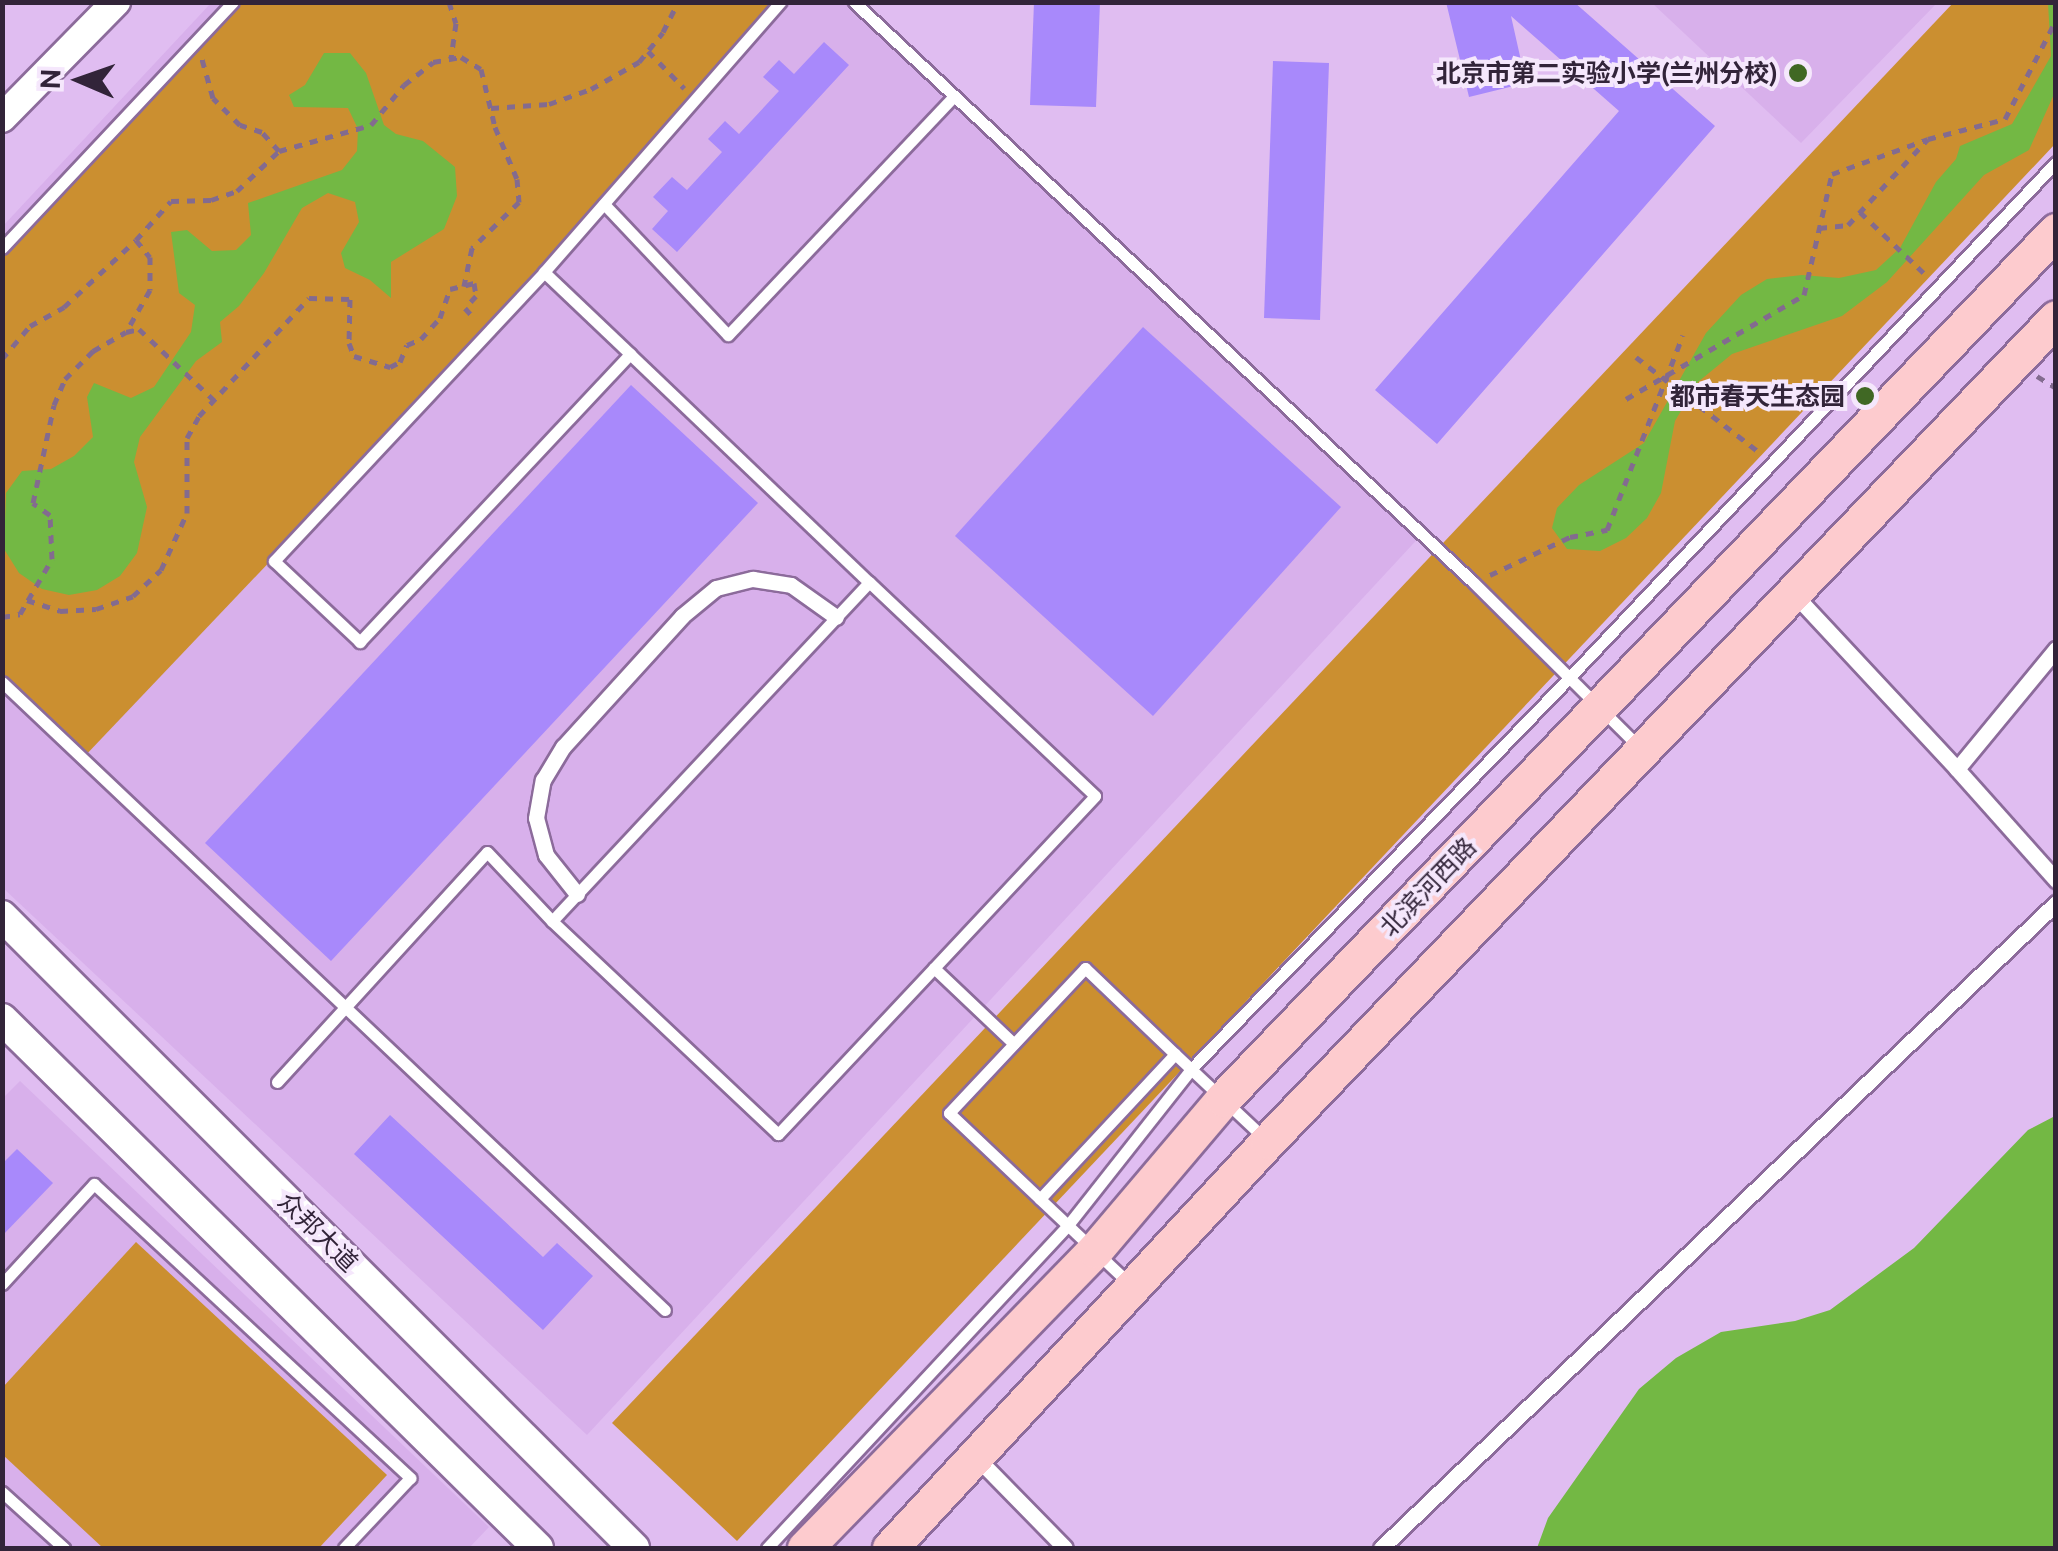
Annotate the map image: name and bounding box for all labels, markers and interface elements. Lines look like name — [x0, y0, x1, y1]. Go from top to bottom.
north arrow — [30, 30, 130, 130]
place label: 北京市第二实验小学(兰州分校) — [1436, 58, 1778, 88]
marker: 北京市第二实验小学(兰州分校) — [1787, 62, 1809, 84]
text: N — [34, 68, 65, 90]
place label: 都市春天生态园 — [1670, 381, 1845, 411]
marker: 都市春天生态园 — [1854, 385, 1876, 407]
street label: 北滨河西路 — [1374, 832, 1482, 942]
street label: 众邦大道 — [272, 1186, 364, 1278]

